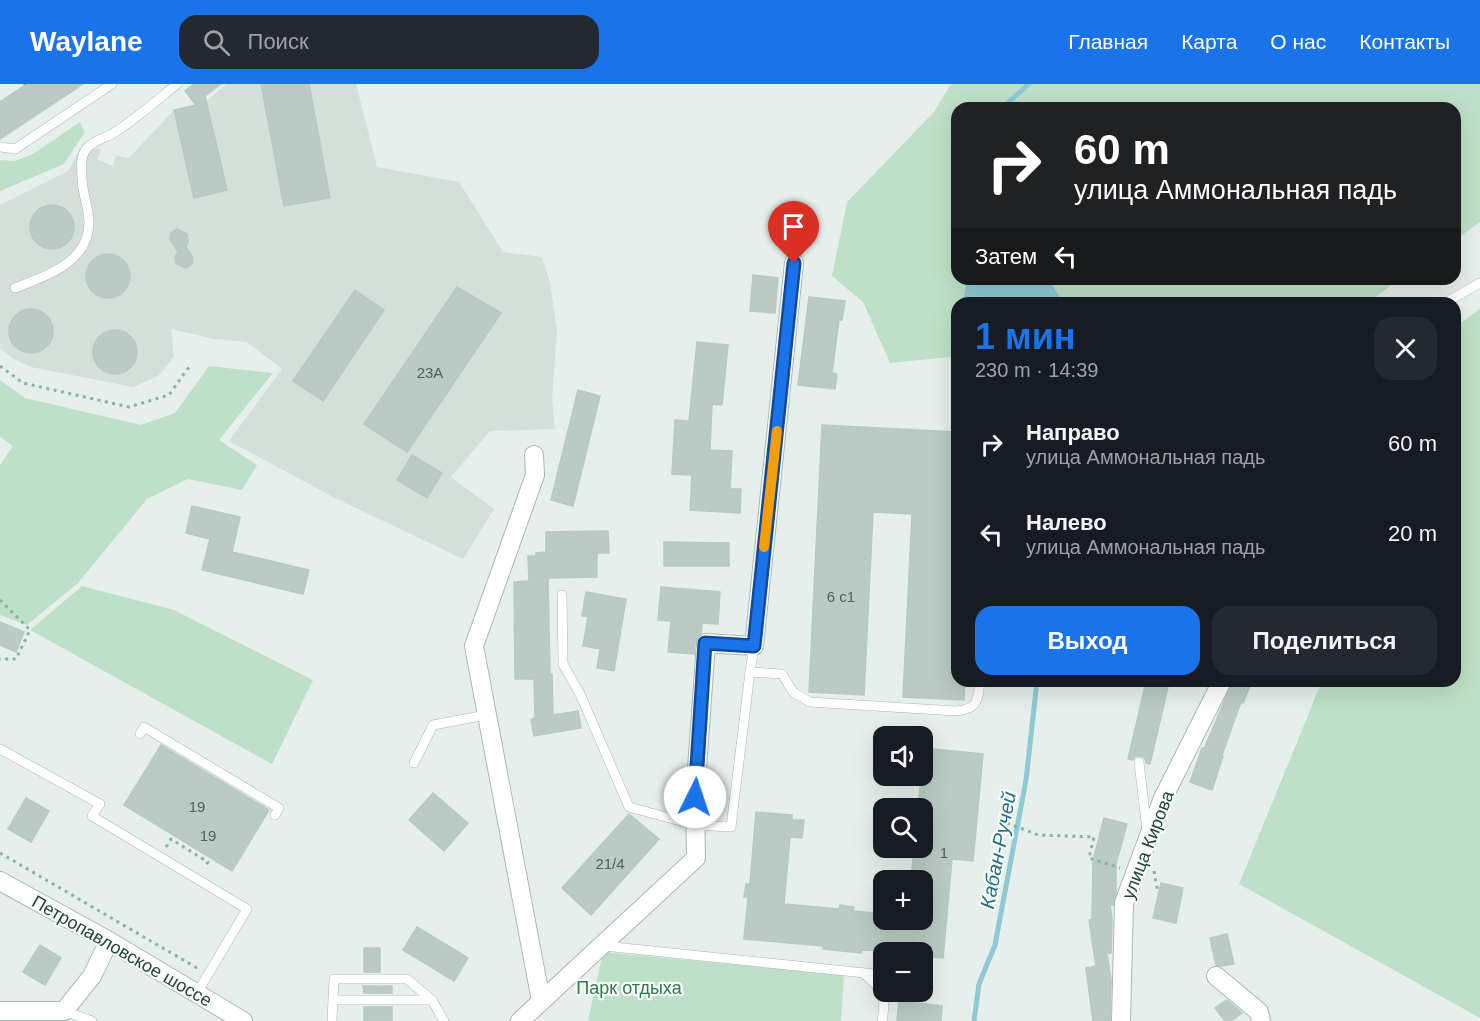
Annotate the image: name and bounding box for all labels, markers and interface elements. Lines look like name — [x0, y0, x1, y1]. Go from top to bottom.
search box — [179, 15, 599, 69]
text: Waylane — [30, 26, 143, 57]
icon: search — [200, 26, 233, 59]
text: Поиск — [248, 29, 309, 54]
text: Главная — [1068, 30, 1148, 53]
text: Карта — [1181, 30, 1237, 53]
text: О нас — [1270, 30, 1326, 53]
text: Контакты — [1359, 30, 1450, 53]
icon: right — [975, 126, 1053, 204]
text: 60 m — [1074, 126, 1170, 173]
text: улица Аммональная падь — [1074, 175, 1397, 205]
pin — [768, 201, 819, 263]
icon: arrive — [777, 210, 810, 243]
icon: left — [1049, 240, 1082, 273]
text: Затем — [975, 244, 1037, 269]
text: 1 мин — [975, 316, 1076, 357]
button: close — [1374, 317, 1437, 380]
text: 230 m · 14:39 — [975, 359, 1098, 381]
house number: 23А — [417, 364, 443, 381]
text: Направо — [1026, 420, 1120, 445]
icon: right — [975, 428, 1008, 461]
text: 60 m — [1388, 431, 1437, 456]
text: улица Аммональная падь — [1026, 446, 1265, 468]
text: Налево — [1026, 510, 1107, 535]
icon: left — [975, 518, 1008, 551]
text: 20 m — [1388, 521, 1437, 546]
text: улица Аммональная падь — [1026, 536, 1265, 558]
house number: 6 с1 — [827, 588, 855, 605]
button: Выход — [975, 606, 1200, 675]
button: Поделиться — [1212, 606, 1437, 675]
map controls — [873, 726, 933, 1002]
button: sound — [873, 726, 933, 786]
position arrow — [663, 765, 727, 829]
street label: улица Кирова — [1118, 787, 1178, 902]
water label: Кабан-Ручей — [976, 790, 1020, 910]
house number: 19 — [189, 798, 205, 815]
button: search — [873, 798, 933, 858]
house number: 19 — [200, 827, 216, 844]
house number: 1 — [940, 844, 948, 861]
house number: 21/4 — [595, 855, 625, 872]
button: + — [873, 870, 933, 930]
street label: Петропавловское шоссе — [29, 891, 215, 1011]
button: − — [873, 942, 933, 1002]
park label: Парк отдыха — [576, 978, 683, 998]

